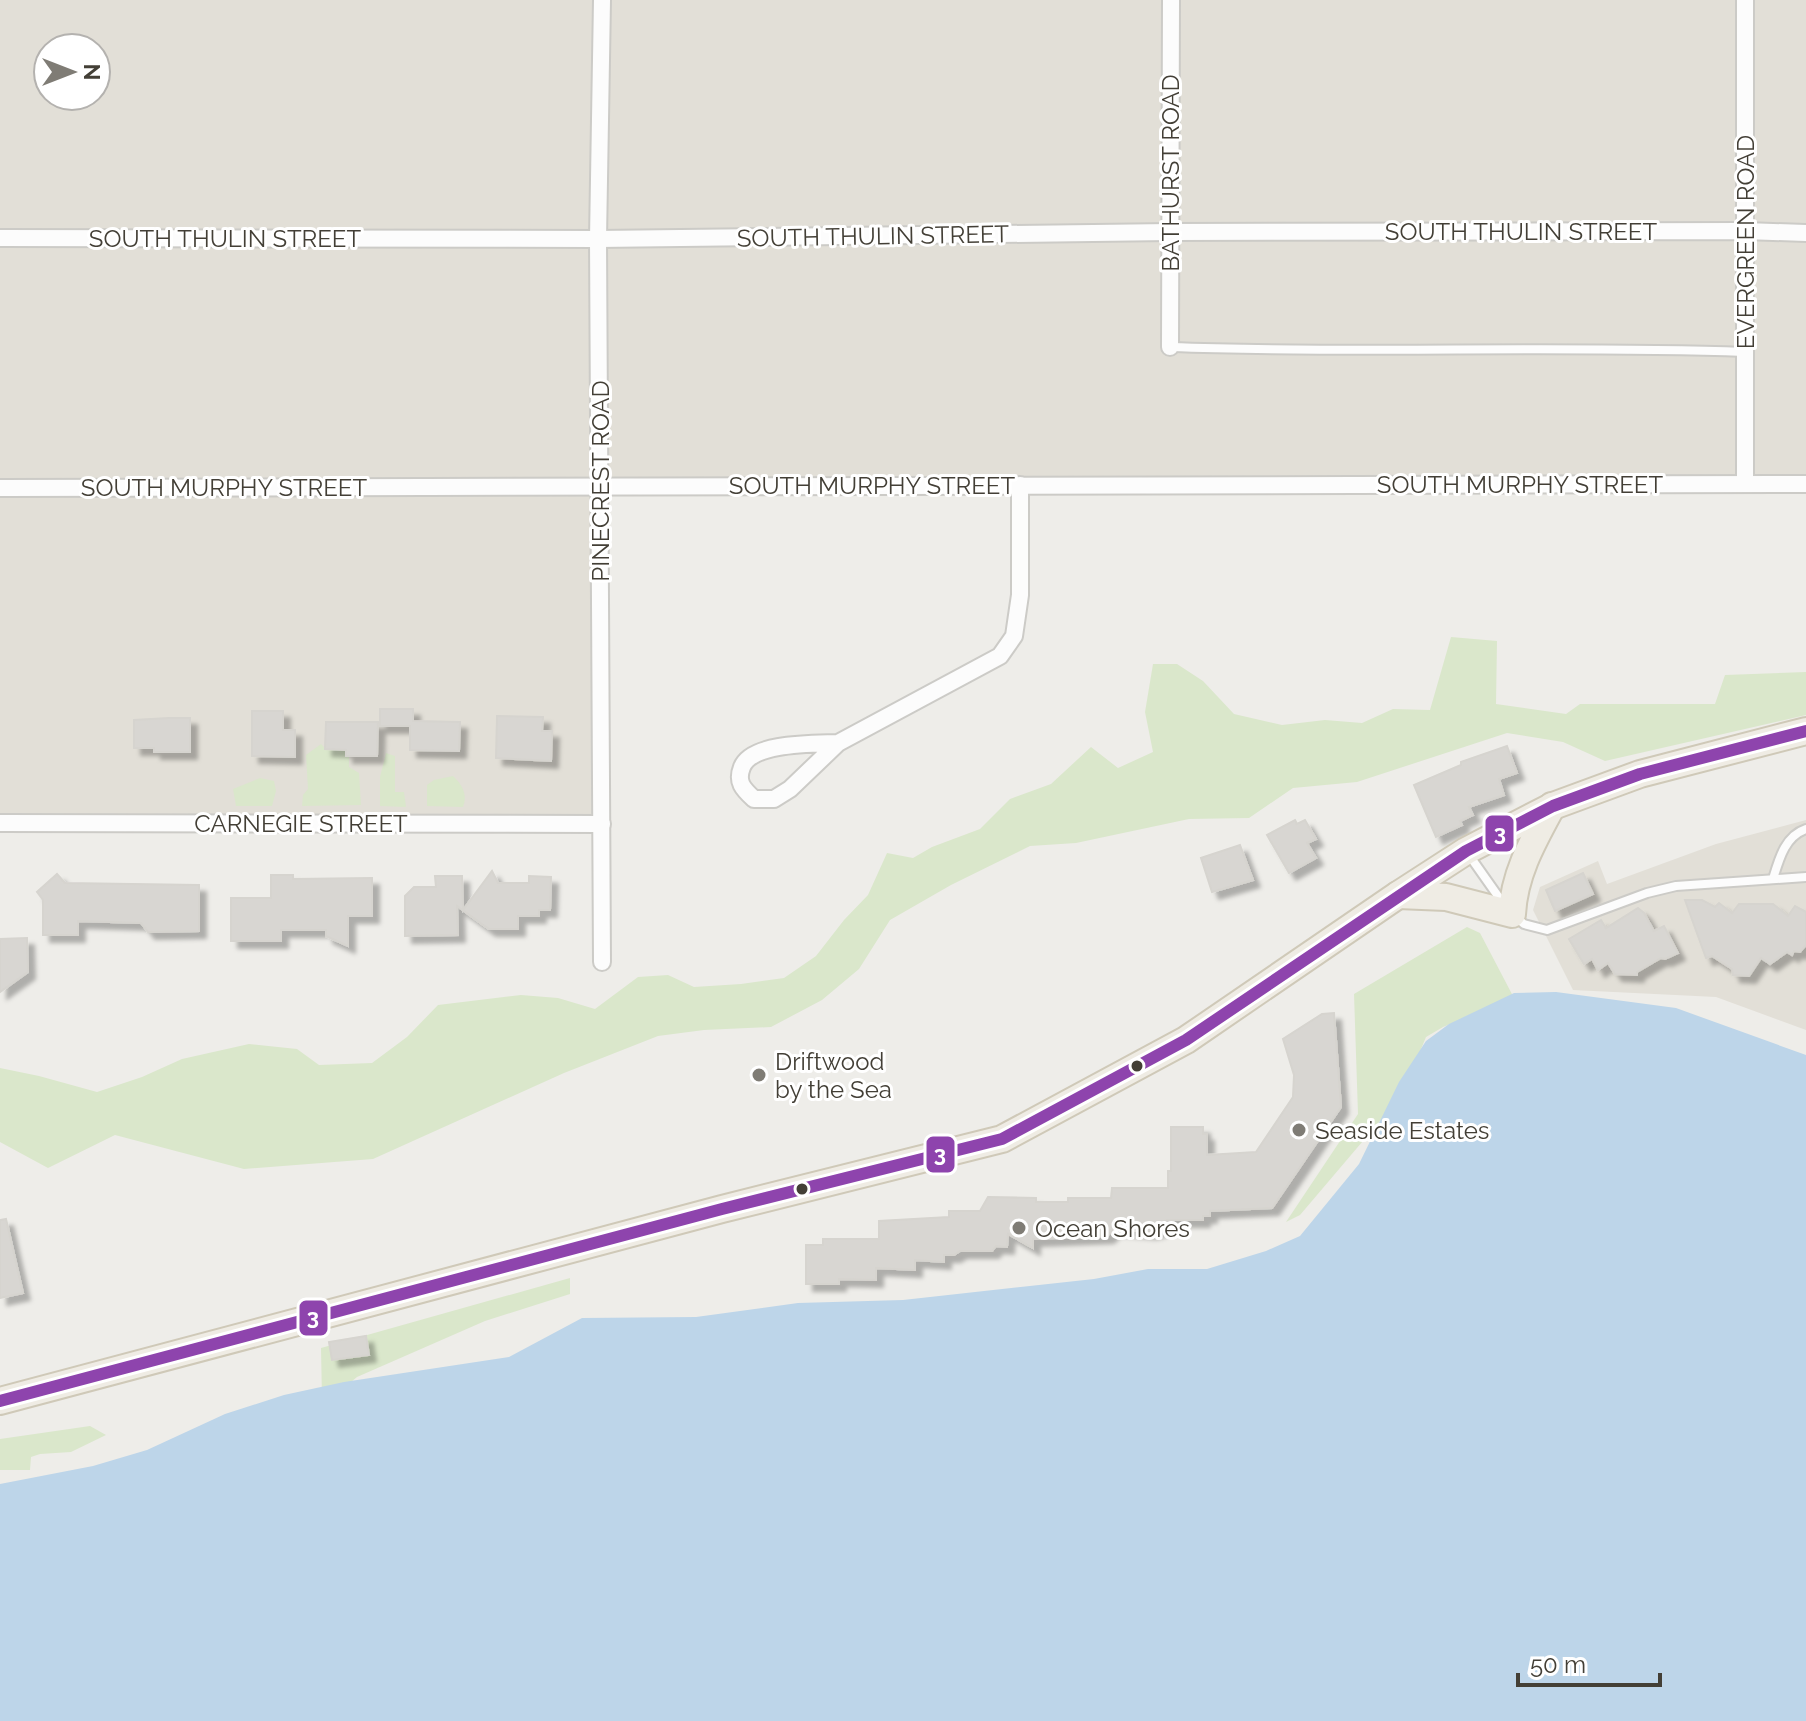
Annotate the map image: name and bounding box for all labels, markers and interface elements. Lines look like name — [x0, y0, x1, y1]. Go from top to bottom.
north arrow — [32, 32, 112, 112]
text: N — [79, 64, 105, 80]
street label: BATHURST ROAD — [1156, 74, 1185, 272]
street label: EVERGREEN ROAD — [1731, 135, 1760, 349]
street label: SOUTH THULIN STREET — [1385, 217, 1657, 246]
street label: SOUTH THULIN STREET — [737, 219, 1010, 253]
street label: SOUTH THULIN STREET — [89, 224, 361, 253]
street label: PINECREST ROAD — [586, 380, 615, 582]
street label: SOUTH MURPHY STREET — [1377, 470, 1663, 499]
street label: SOUTH MURPHY STREET — [729, 471, 1015, 500]
street label: SOUTH MURPHY STREET — [81, 473, 367, 502]
street label: CARNEGIE STREET — [194, 809, 408, 838]
line badge: 3 — [1484, 814, 1515, 853]
text: 3 — [1494, 820, 1506, 846]
place label: Driftwood by the Sea — [775, 1047, 892, 1104]
unlabelled marker — [1129, 1058, 1145, 1074]
marker: Driftwood by the Sea — [750, 1066, 768, 1084]
place label: Seaside Estates — [1315, 1116, 1489, 1145]
marker: Seaside Estates — [1290, 1121, 1308, 1139]
line badge: 3 — [925, 1135, 956, 1174]
text: 3 — [934, 1141, 946, 1167]
unlabelled marker — [794, 1181, 810, 1197]
place label: Ocean Shores — [1035, 1214, 1190, 1243]
marker: Ocean Shores — [1010, 1219, 1028, 1237]
line badge: 3 — [298, 1299, 329, 1337]
text: 3 — [307, 1304, 319, 1330]
scale bar — [1518, 1637, 1660, 1687]
text: 50 m — [1530, 1650, 1586, 1679]

